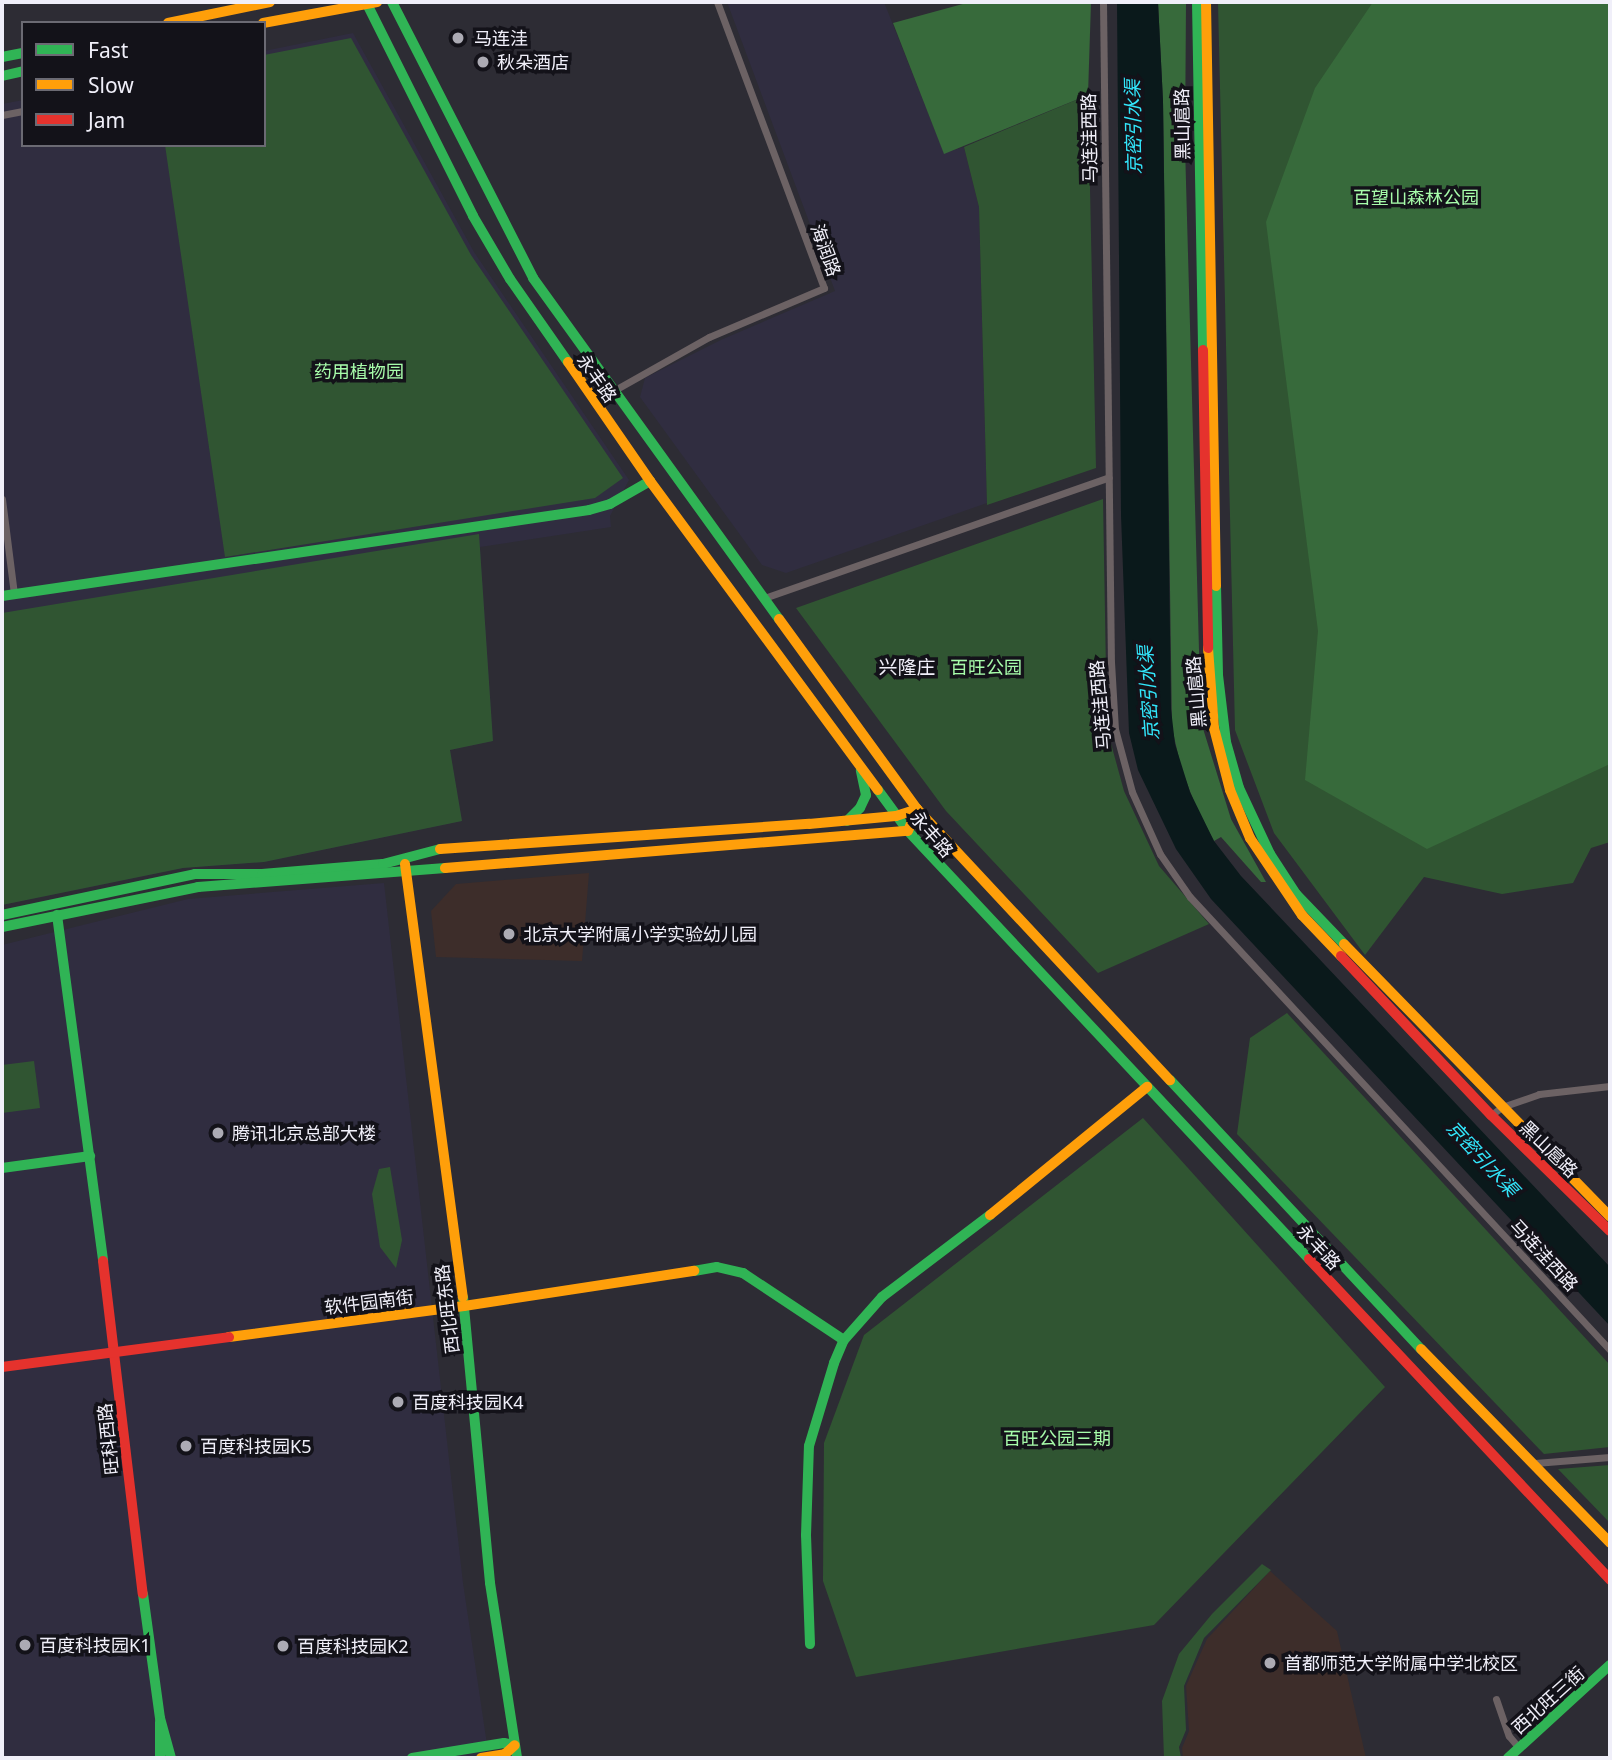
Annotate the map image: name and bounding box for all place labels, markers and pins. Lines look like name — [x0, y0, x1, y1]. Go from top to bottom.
place label: 马连洼 — [474, 27, 528, 49]
marker: 马连洼 — [448, 28, 468, 48]
place label: 秋朵酒店 — [497, 51, 569, 73]
marker: 秋朵酒店 — [475, 54, 491, 70]
place label: 北京大学附属小学实验幼儿园 — [523, 923, 757, 945]
marker: 北京大学附属小学实验幼儿园 — [501, 926, 517, 942]
place label: 腾讯北京总部大楼 — [232, 1122, 376, 1144]
marker: 腾讯北京总部大楼 — [210, 1125, 226, 1141]
place label: 百度科技园K4 — [412, 1391, 523, 1413]
marker: 百度科技园K4 — [390, 1394, 406, 1410]
place label: 百度科技园K5 — [200, 1435, 311, 1457]
marker: 百度科技园K5 — [178, 1438, 194, 1454]
place label: 百度科技园K1 — [39, 1634, 150, 1656]
place label: 百度科技园K2 — [297, 1635, 408, 1657]
marker: 百度科技园K1 — [17, 1637, 33, 1653]
marker: 百度科技园K2 — [275, 1638, 291, 1654]
place label: 首都师范大学附属中学北校区 — [1284, 1652, 1518, 1674]
marker: 首都师范大学附属中学北校区 — [1262, 1655, 1278, 1671]

